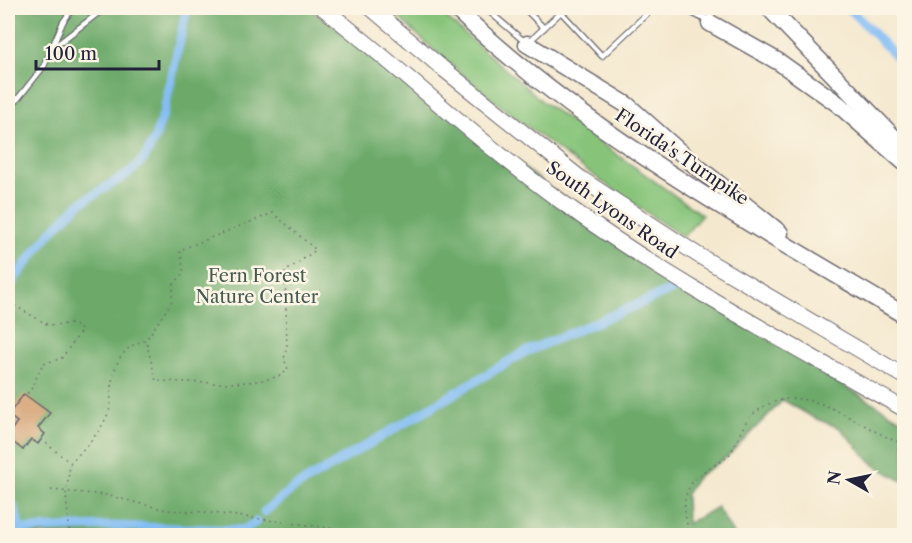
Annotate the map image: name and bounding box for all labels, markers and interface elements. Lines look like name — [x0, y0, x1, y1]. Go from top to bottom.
scale bar — [36, 33, 159, 71]
text: 100 m — [45, 43, 97, 65]
street label: Florida's Turnpike — [611, 104, 753, 210]
street label: South Lyons Road — [542, 156, 682, 264]
park label: Fern Forest Nature Center — [196, 265, 319, 308]
north arrow — [819, 450, 879, 510]
text: N — [823, 469, 845, 486]

